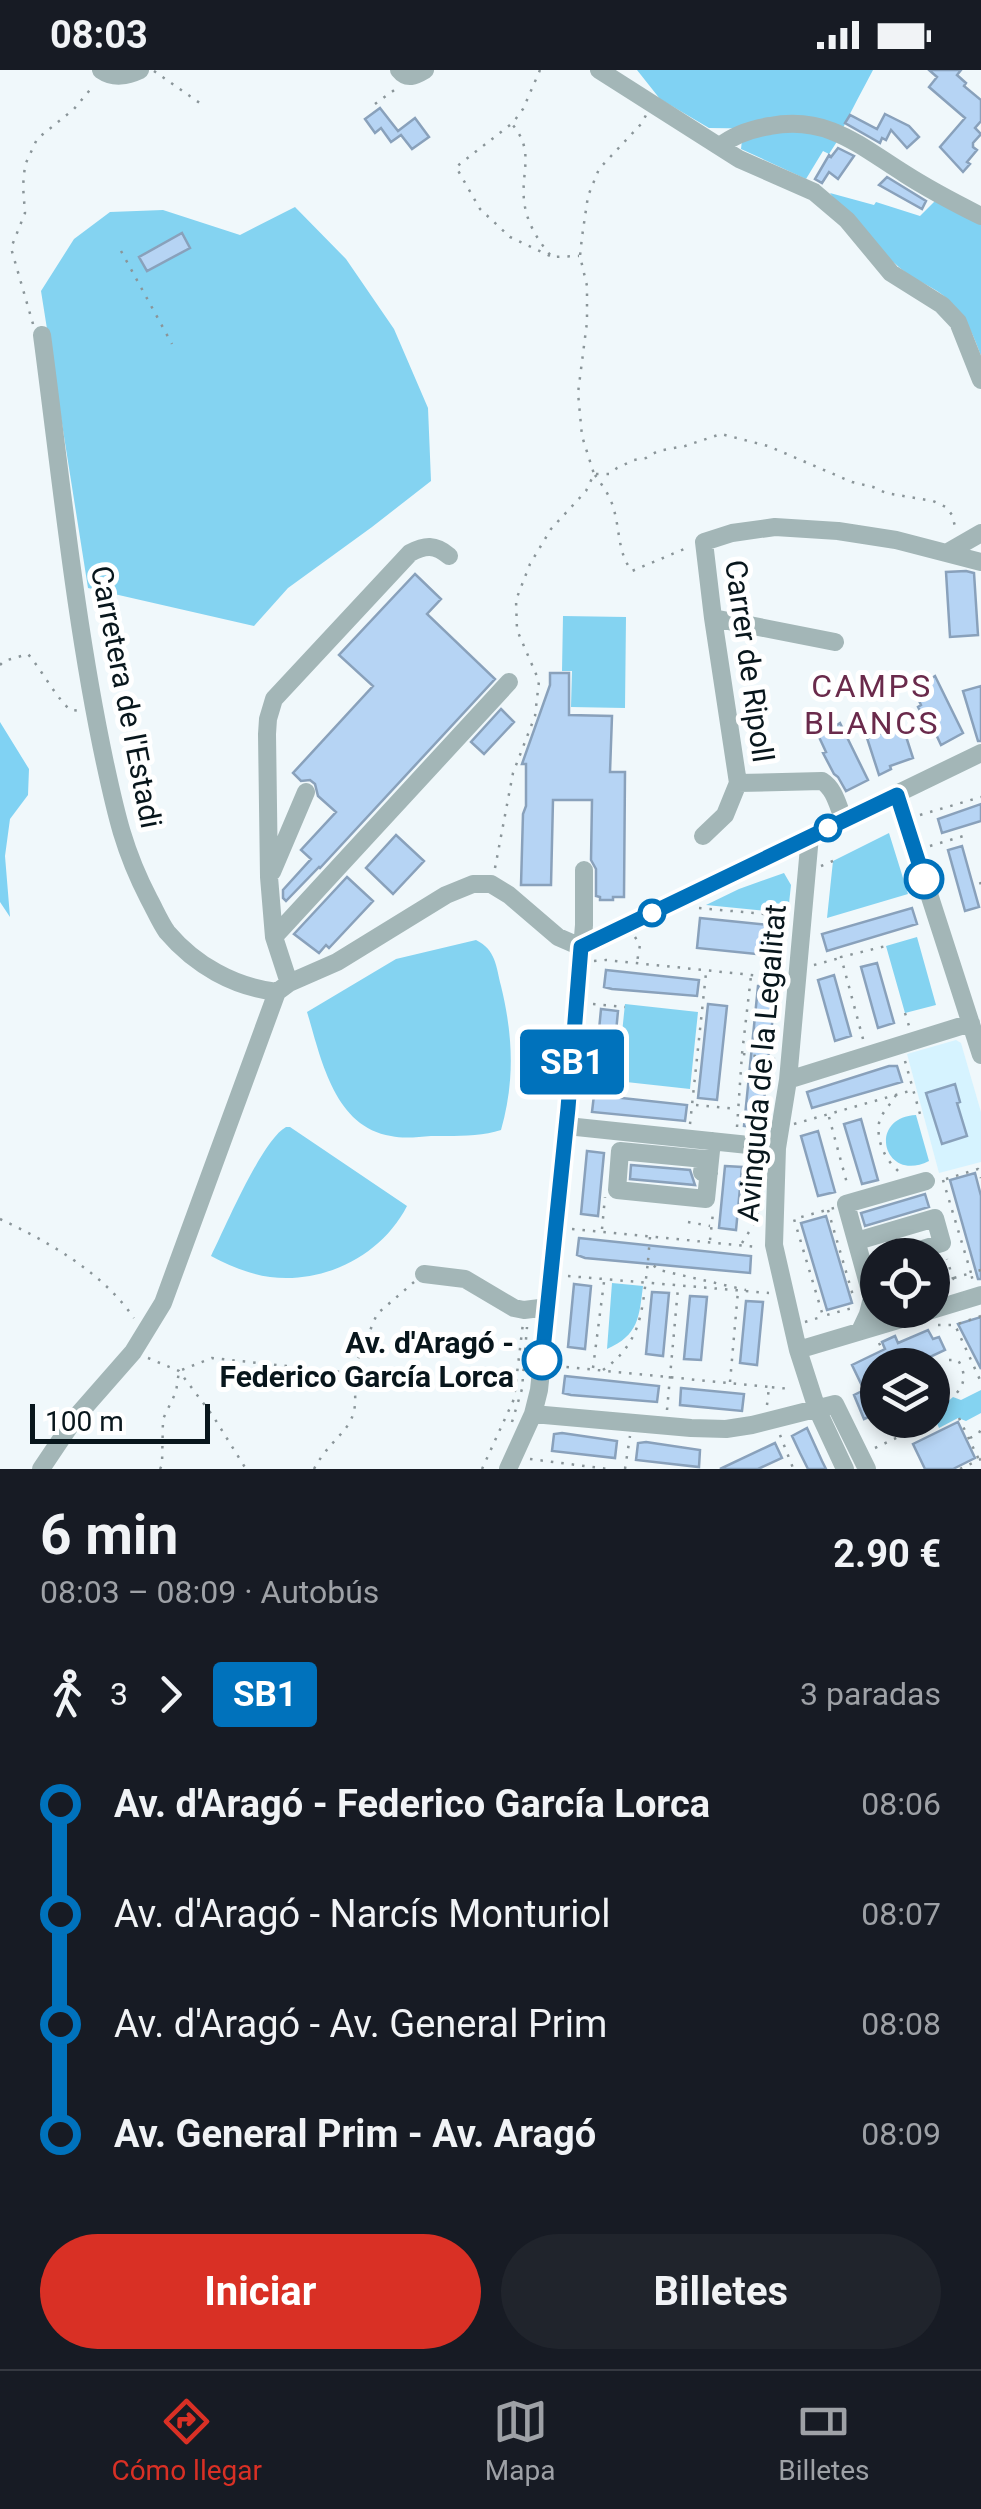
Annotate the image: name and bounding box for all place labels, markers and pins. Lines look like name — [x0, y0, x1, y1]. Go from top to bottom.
unlabelled marker — [815, 815, 841, 841]
unlabelled marker — [905, 860, 943, 898]
unlabelled marker — [639, 900, 665, 926]
place label: Av. d'Aragó - Federico García Lorca — [220, 1325, 514, 1394]
marker: Av. d'Aragó - Federico García Lorca — [523, 1341, 561, 1379]

